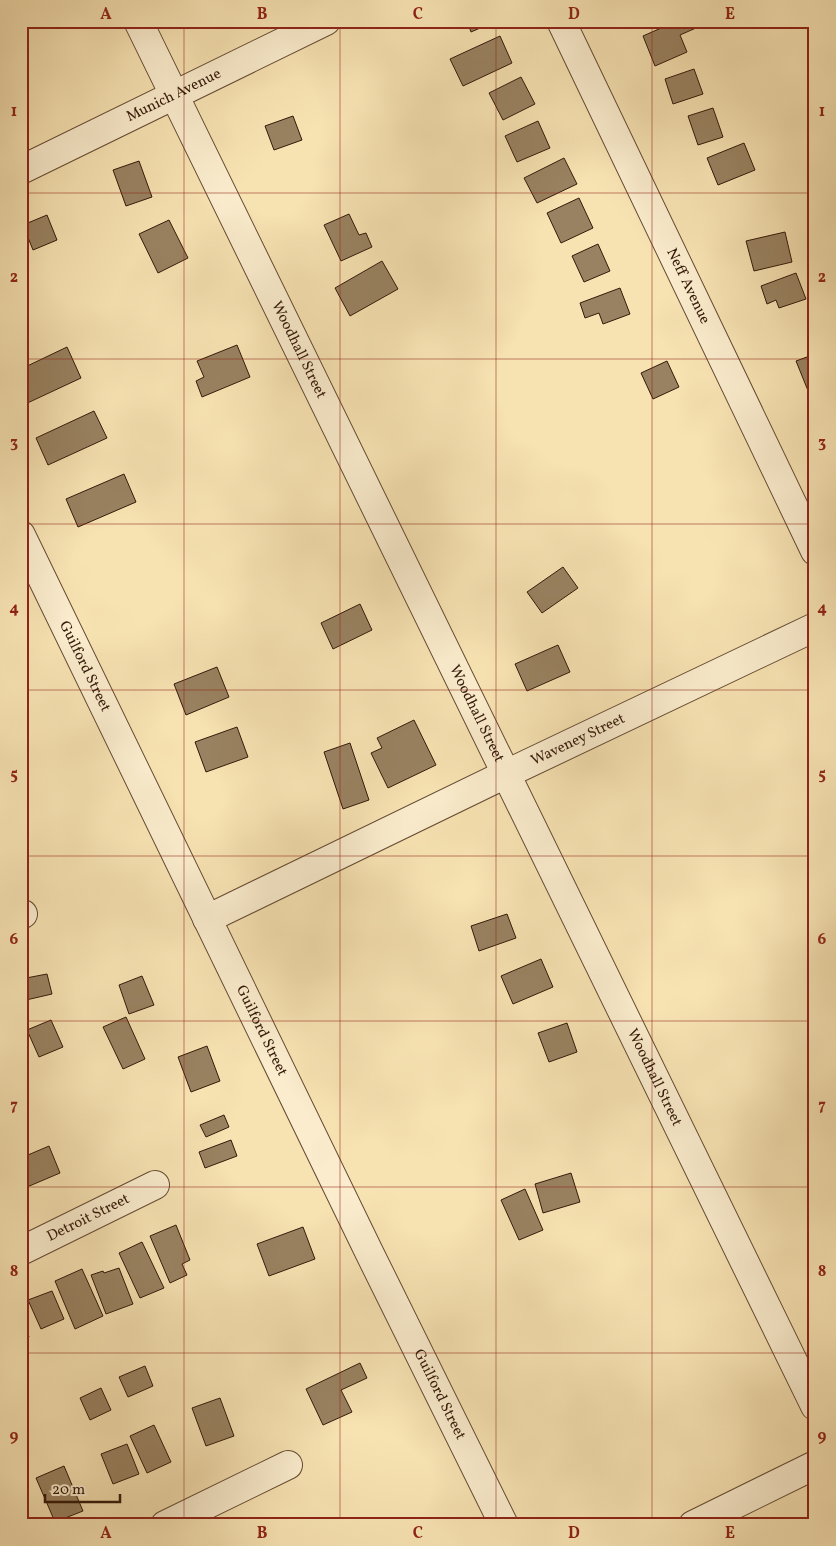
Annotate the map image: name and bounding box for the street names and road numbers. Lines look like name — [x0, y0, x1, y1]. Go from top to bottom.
street label: Munich Avenue — [123, 63, 225, 127]
street label: Neff Avenue — [661, 245, 715, 328]
street label: Woodhall Street — [266, 298, 331, 402]
street label: Guilford Street — [54, 617, 116, 715]
street label: Woodhall Street — [444, 661, 509, 766]
street label: Waveney Street — [527, 708, 628, 771]
street label: Guilford Street — [231, 982, 293, 1080]
street label: Woodhall Street — [622, 1025, 687, 1130]
street label: Detroit Street — [43, 1189, 133, 1247]
street label: Guilford Street — [408, 1346, 471, 1443]

